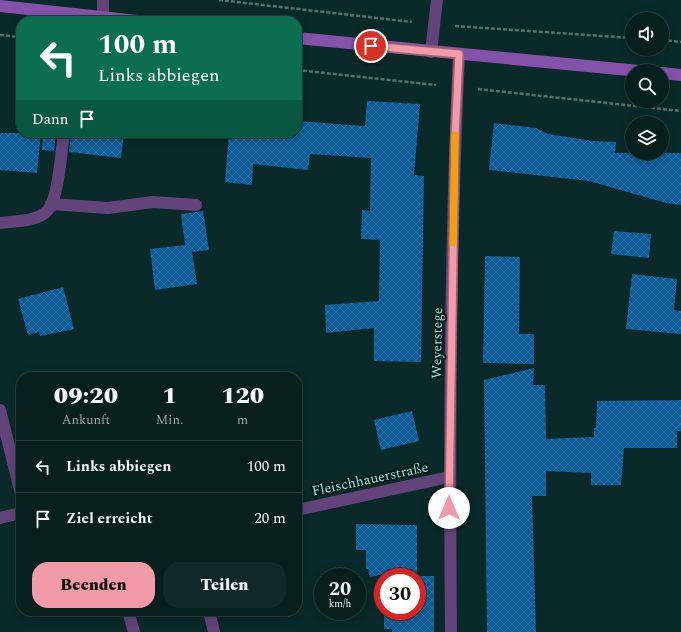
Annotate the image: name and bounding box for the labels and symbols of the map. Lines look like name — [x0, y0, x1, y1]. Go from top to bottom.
pin — [354, 29, 388, 63]
street label: Weyerstege — [426, 307, 448, 379]
street label: Fleischhauerstraße — [310, 456, 430, 502]
position arrow — [428, 487, 470, 529]
speed limit sign: 30 — [374, 568, 426, 620]

